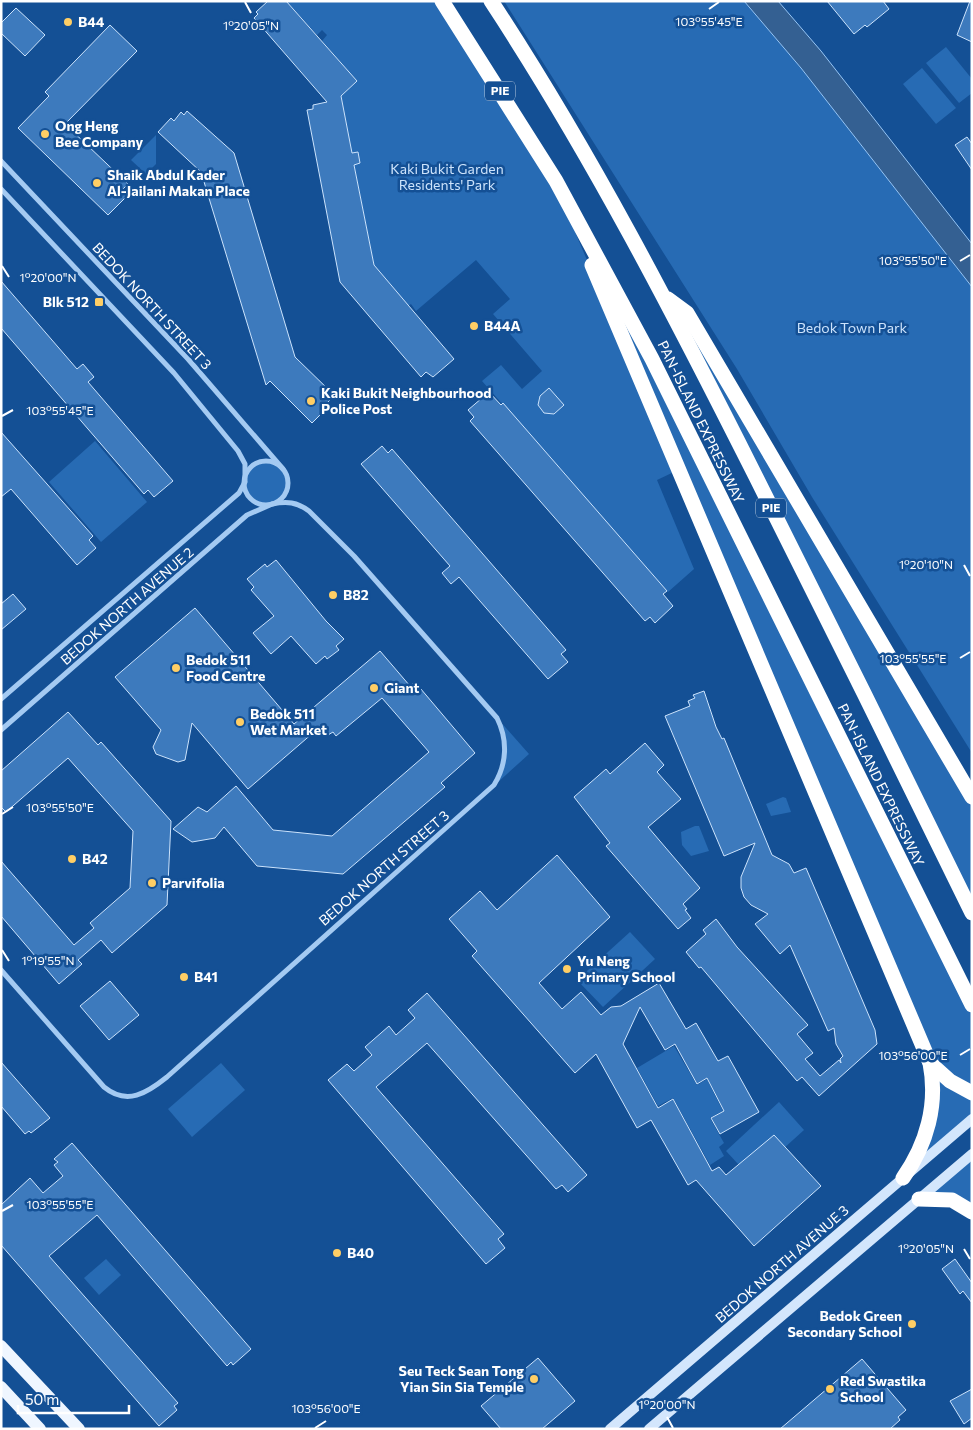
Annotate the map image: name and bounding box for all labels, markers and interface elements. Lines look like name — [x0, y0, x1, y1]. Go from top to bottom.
place label: B44 — [78, 13, 105, 30]
text: 103°55'45"E — [675, 14, 743, 28]
marker: B44 — [62, 16, 74, 28]
text: 1°20'05"N — [223, 18, 279, 32]
road number: PIE — [485, 82, 515, 100]
place label: Ong Heng Bee Company — [55, 117, 143, 150]
marker: Ong Heng Bee Company — [39, 128, 51, 140]
park label: Kaki Bukit Garden Residents' Park — [390, 160, 504, 193]
place label: Shaik Abdul Kader Al-Jailani Makan Place — [107, 166, 250, 199]
marker: Shaik Abdul Kader Al-Jailani Makan Place — [91, 177, 103, 189]
street label: BEDOK NORTH STREET 3 — [89, 239, 216, 373]
text: 103°55'50"E — [879, 253, 947, 267]
text: 1°20'00"N — [20, 270, 76, 284]
place label: Blk 512 — [43, 293, 89, 310]
marker: Blk 512 — [93, 296, 105, 308]
place label: B44A — [484, 317, 521, 334]
park label: Bedok Town Park — [797, 319, 908, 336]
marker: B44A — [468, 320, 480, 332]
street label: PAN-ISLAND EXPRESSWAY — [655, 338, 748, 506]
place label: Kaki Bukit Neighbourhood Police Post — [321, 384, 492, 417]
marker: Kaki Bukit Neighbourhood Police Post — [305, 395, 317, 407]
text: 103°55'45"E — [26, 403, 94, 417]
road number: PIE — [756, 498, 786, 518]
street label: BEDOK NORTH AVENUE 2 — [57, 543, 197, 668]
text: 1°20'10"N — [899, 557, 953, 571]
place label: B82 — [343, 586, 369, 603]
marker: B82 — [327, 589, 339, 601]
place label: Bedok 511 Food Centre — [186, 651, 265, 684]
text: 103°55'55"E — [880, 651, 946, 665]
marker: Bedok 511 Food Centre — [170, 662, 182, 674]
place label: Giant — [384, 679, 420, 696]
marker: Giant — [368, 682, 380, 694]
street label: PAN-ISLAND EXPRESSWAY — [835, 701, 928, 869]
place label: Bedok 511 Wet Market — [250, 705, 327, 738]
marker: Bedok 511 Wet Market — [234, 716, 246, 728]
text: 103°55'50"E — [26, 800, 94, 814]
street label: BEDOK NORTH STREET 3 — [315, 806, 452, 929]
place label: B42 — [82, 850, 108, 867]
marker: B42 — [66, 853, 78, 865]
place label: Parvifolia — [162, 874, 225, 891]
marker: Parvifolia — [146, 877, 158, 889]
place label: Yu Neng Primary School — [577, 952, 675, 985]
text: 1°19'55"N — [21, 953, 75, 967]
marker: Yu Neng Primary School — [561, 963, 573, 975]
place label: B41 — [194, 968, 218, 985]
marker: B41 — [178, 971, 190, 983]
text: 103°56'00"E — [878, 1048, 948, 1062]
text: 103°55'55"E — [27, 1197, 93, 1211]
street label: BEDOK NORTH AVENUE 3 — [712, 1201, 852, 1326]
text: 1°20'05"N — [898, 1241, 954, 1255]
place label: B40 — [347, 1244, 374, 1261]
marker: B40 — [331, 1247, 343, 1259]
place label: Bedok Green Secondary School — [787, 1307, 902, 1340]
marker: Bedok Green Secondary School — [906, 1318, 918, 1330]
place label: Seu Teck Sean Tong Yian Sin Sia Temple — [399, 1362, 524, 1395]
place label: Red Swastika School — [840, 1372, 926, 1405]
marker: Seu Teck Sean Tong Yian Sin Sia Temple — [528, 1373, 540, 1385]
scale bar — [18, 1382, 129, 1414]
marker: Red Swastika School — [824, 1383, 836, 1395]
text: 50 m — [25, 1390, 59, 1408]
text: 1°20'00"N — [639, 1397, 695, 1411]
text: 103°56'00"E — [291, 1401, 361, 1415]

